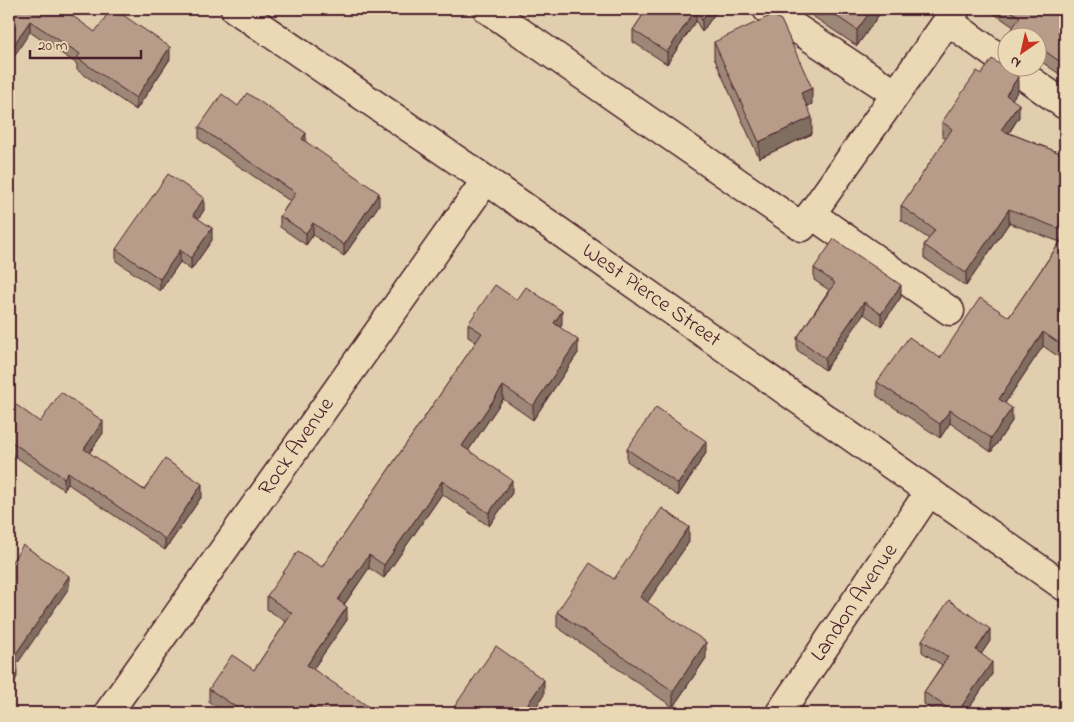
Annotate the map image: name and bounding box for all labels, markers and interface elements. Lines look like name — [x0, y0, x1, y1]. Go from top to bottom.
scale bar — [30, 28, 141, 60]
north arrow — [996, 28, 1046, 78]
text: 20 m — [38, 35, 68, 57]
text: N — [1006, 50, 1025, 73]
street label: West Pierce Street — [575, 236, 728, 356]
street label: Rock Avenue — [251, 391, 343, 503]
street label: Landon Avenue — [803, 537, 907, 669]

